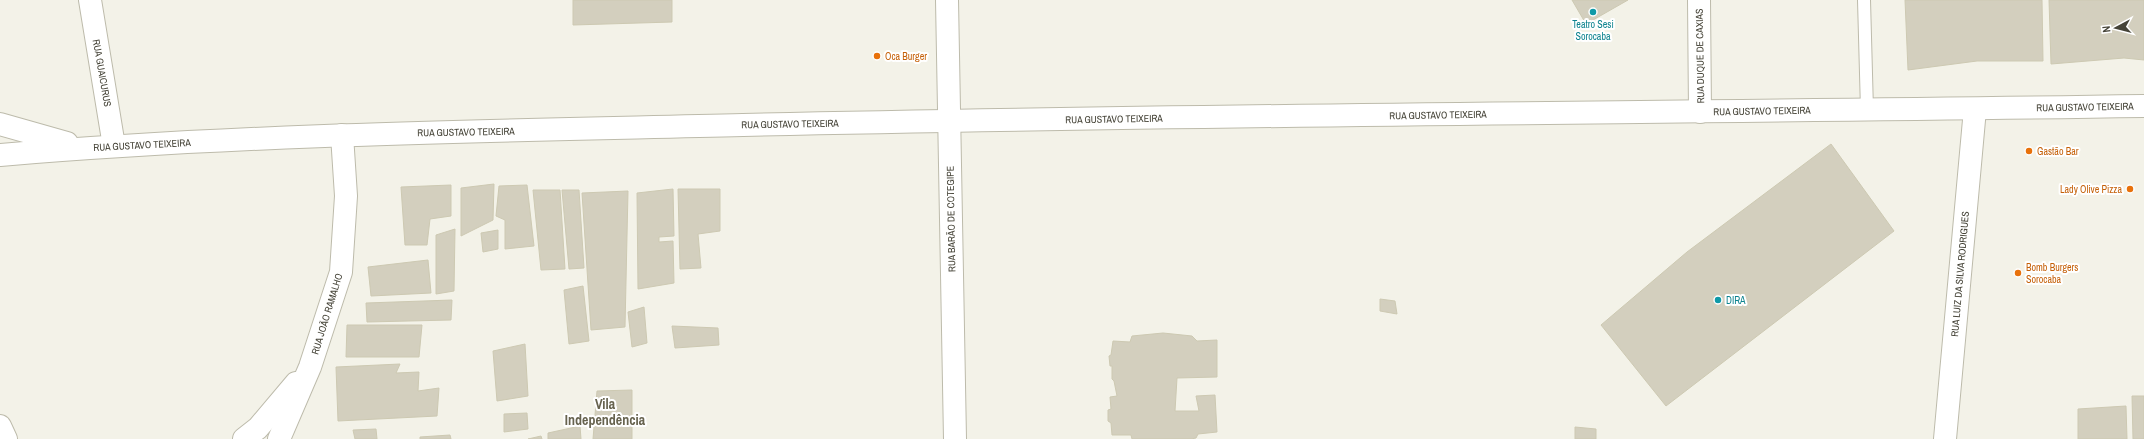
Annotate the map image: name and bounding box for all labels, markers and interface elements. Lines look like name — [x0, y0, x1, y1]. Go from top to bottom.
marker: Teatro Sesi Sorocaba — [1588, 7, 1598, 17]
street label: RUA DUQUE DE CAXIAS — [1693, 8, 1707, 103]
north arrow — [2096, 8, 2136, 48]
place label: Teatro Sesi Sorocaba — [1572, 18, 1614, 43]
text: N — [2099, 25, 2113, 33]
street label: RUA GUAICURUS — [90, 38, 114, 108]
place label: Oca Burger — [885, 50, 927, 63]
marker: Oca Burger — [872, 51, 882, 61]
street label: RUA GUSTAVO TEIXEIRA — [2036, 100, 2134, 114]
street label: RUA GUSTAVO TEIXEIRA — [1713, 104, 1811, 118]
street label: RUA GUSTAVO TEIXEIRA — [1389, 108, 1487, 122]
street label: RUA GUSTAVO TEIXEIRA — [1065, 112, 1163, 126]
street label: RUA GUSTAVO TEIXEIRA — [741, 117, 839, 131]
street label: RUA GUSTAVO TEIXEIRA — [417, 125, 515, 139]
street label: RUA GUSTAVO TEIXEIRA — [93, 136, 192, 154]
place label: Gastão Bar — [2037, 145, 2079, 158]
marker: Gastão Bar — [2024, 146, 2034, 156]
street label: RUA BARÃO DE COTEGIPE — [944, 166, 958, 272]
place label: Lady Olive Pizza — [2060, 183, 2122, 196]
marker: Lady Olive Pizza — [2125, 184, 2135, 194]
street label: RUA LUIZ DA SILVA RODRIGUES — [1948, 210, 1972, 337]
place label: Bomb Burgers Sorocaba — [2026, 261, 2078, 286]
marker: Bomb Burgers Sorocaba — [2013, 268, 2023, 278]
street label: RUA JOÃO RAMALHO — [308, 272, 346, 356]
place label: DIRA — [1726, 294, 1746, 307]
marker: DIRA — [1713, 295, 1723, 305]
district label: Vila Independência — [565, 395, 646, 429]

